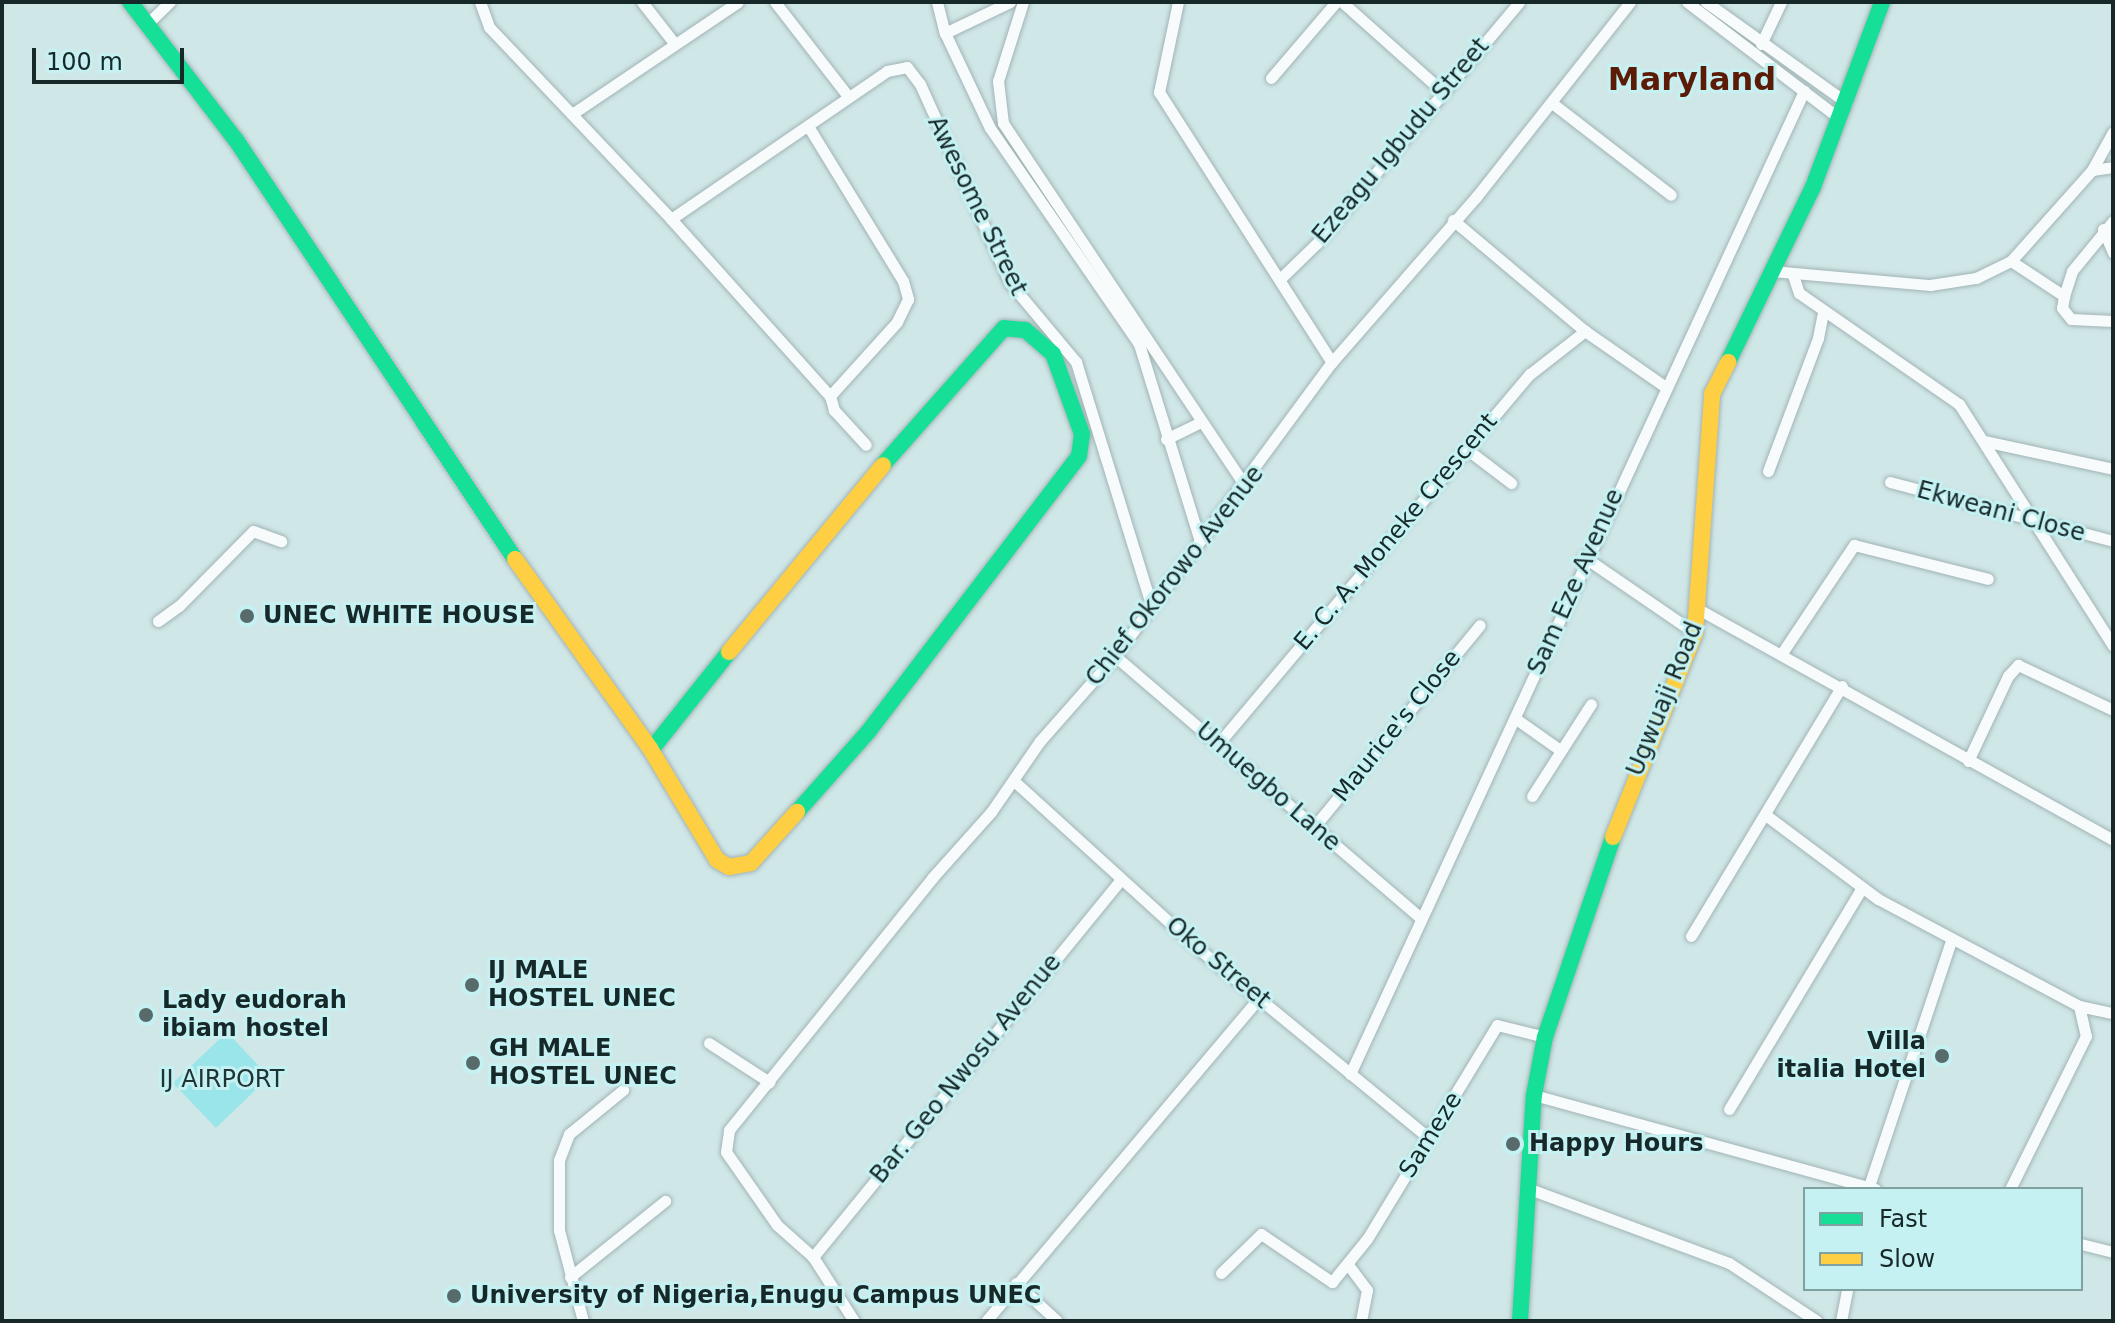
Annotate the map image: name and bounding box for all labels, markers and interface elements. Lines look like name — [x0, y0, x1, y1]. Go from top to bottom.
scale bar — [36, 32, 188, 82]
street label: Ezeagu Igbudu Street — [1307, 33, 1495, 249]
text: 100 m — [46, 48, 123, 76]
district label: Maryland — [1608, 60, 1776, 98]
street label: Awesome Street — [921, 112, 1033, 300]
street label: E. C. A. Moneke Crescent — [1288, 408, 1504, 656]
street label: Chief Okorowo Avenue — [1080, 460, 1270, 692]
street label: Ekweani Close — [1914, 476, 2088, 548]
street label: Sam Eze Avenue — [1522, 485, 1630, 679]
place label: UNEC WHITE HOUSE — [263, 602, 535, 630]
marker: UNEC WHITE HOUSE — [238, 607, 256, 625]
street label: Ugwuaji Road — [1621, 618, 1709, 780]
street label: Maurice's Close — [1327, 644, 1467, 808]
street label: Umuegbo Lane — [1190, 717, 1346, 857]
street label: Oko Street — [1160, 911, 1276, 1015]
street label: Bar. Geo Nwosu Avenue — [865, 949, 1067, 1189]
place label: IJ MALE HOSTEL UNEC — [488, 957, 676, 1013]
marker: IJ MALE HOSTEL UNEC — [463, 976, 481, 994]
place label: Lady eudorah ibiam hostel — [162, 987, 347, 1043]
marker: Lady eudorah ibiam hostel — [137, 1006, 155, 1024]
place label: Villa italia Hotel — [1777, 1028, 1926, 1084]
place label: GH MALE HOSTEL UNEC — [489, 1035, 677, 1091]
marker: Villa italia Hotel — [1933, 1047, 1951, 1065]
marker: GH MALE HOSTEL UNEC — [464, 1054, 482, 1072]
park label: IJ AIRPORT — [160, 1066, 284, 1094]
street label: Sameze — [1393, 1087, 1469, 1183]
place label: Happy Hours — [1529, 1130, 1703, 1158]
marker: Happy Hours — [1504, 1135, 1522, 1153]
legend — [1803, 1187, 2083, 1291]
text: Fast — [1879, 1205, 1927, 1233]
text: Slow — [1879, 1245, 1935, 1273]
place label: University of Nigeria,Enugu Campus UNEC — [470, 1282, 1041, 1310]
marker: University of Nigeria,Enugu Campus UNEC — [445, 1287, 463, 1305]

